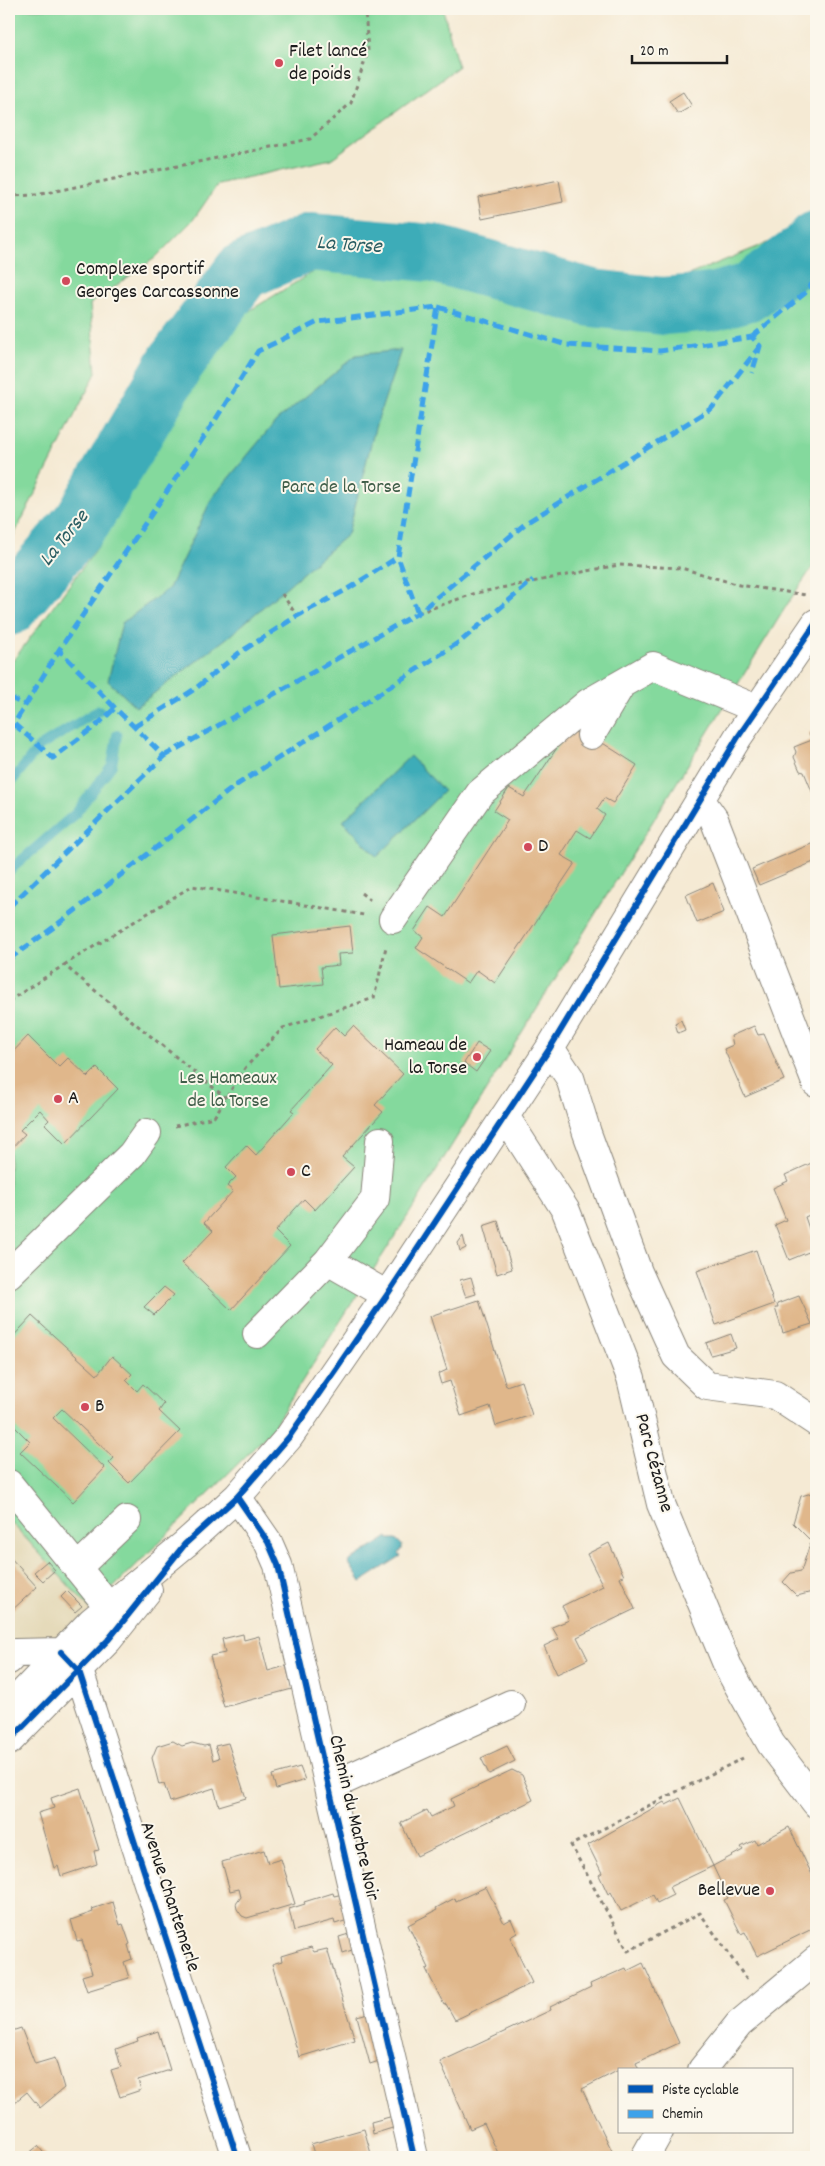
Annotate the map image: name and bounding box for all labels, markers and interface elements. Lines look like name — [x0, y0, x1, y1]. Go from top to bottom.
scale bar — [632, 32, 728, 64]
place label: Filet lancé de poids — [289, 38, 367, 89]
text: 20 m — [640, 41, 668, 63]
marker: Filet lancé de poids — [273, 57, 285, 69]
water label: La Torse — [316, 229, 384, 263]
place label: Complexe sportif Georges Carcassonne — [76, 256, 239, 307]
marker: Complexe sportif Georges Carcassonne — [60, 275, 72, 287]
park label: Parc de la Torse — [281, 474, 401, 502]
water label: La Torse — [33, 503, 98, 574]
place label: D — [538, 833, 548, 861]
marker: D — [522, 841, 534, 853]
place label: Hameau de la Torse — [384, 1032, 467, 1083]
marker: Hameau de la Torse — [471, 1051, 483, 1063]
park label: Les Hameaux de la Torse — [179, 1065, 277, 1116]
place label: A — [68, 1085, 79, 1113]
marker: A — [52, 1093, 64, 1105]
place label: C — [301, 1158, 311, 1186]
marker: C — [285, 1166, 297, 1178]
place label: B — [95, 1393, 104, 1421]
marker: B — [79, 1401, 91, 1413]
street label: Parc Cézanne — [626, 1410, 680, 1516]
street label: Chemin du Marbre Noir — [320, 1732, 386, 1904]
street label: Avenue Chantemerle — [131, 1818, 207, 1976]
place label: Bellevue — [698, 1877, 760, 1905]
marker: Bellevue — [764, 1885, 776, 1897]
legend — [618, 2068, 792, 2134]
text: Piste cyclable — [662, 2080, 739, 2102]
text: Chemin — [662, 2104, 703, 2126]

